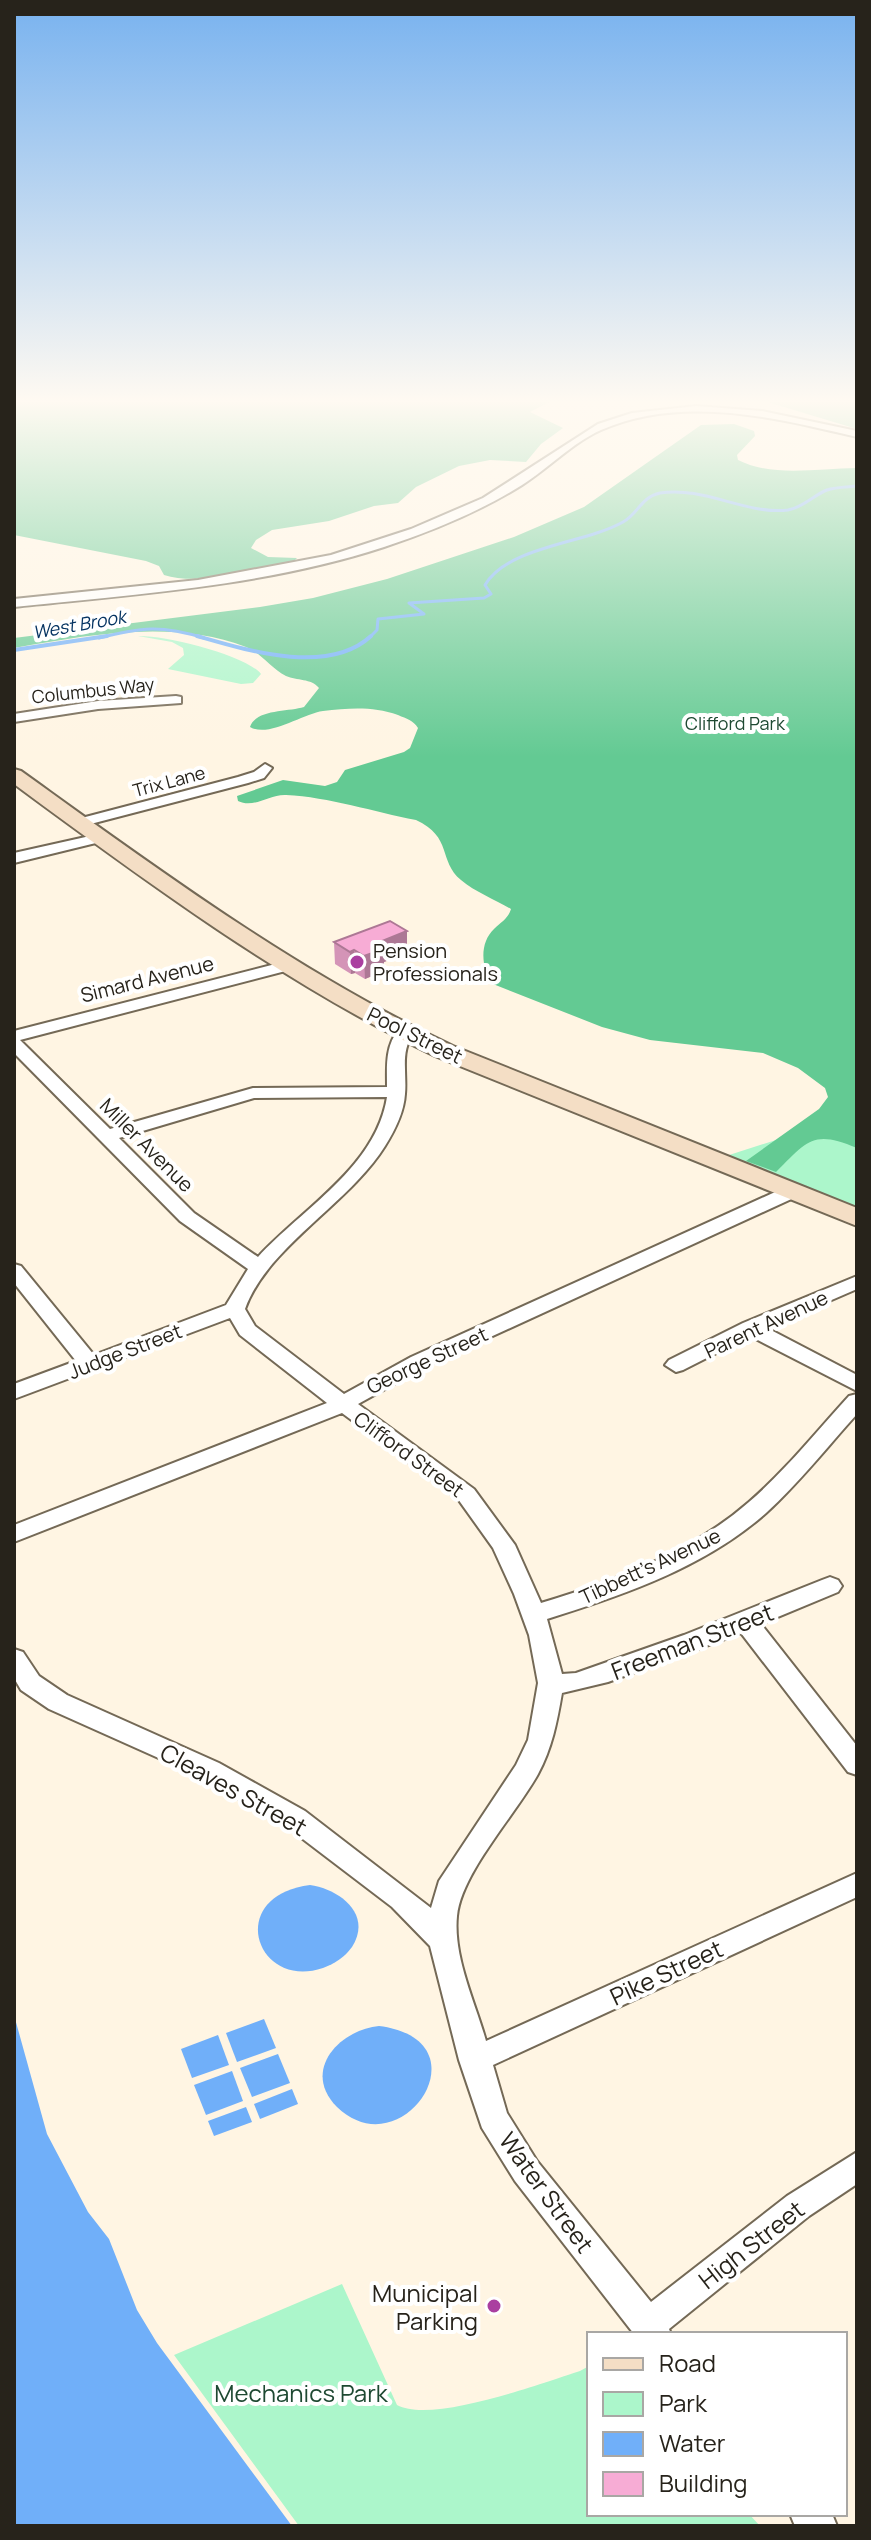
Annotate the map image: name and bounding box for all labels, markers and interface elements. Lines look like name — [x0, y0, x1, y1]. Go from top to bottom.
water label: West Brook — [31, 603, 130, 644]
street label: Columbus Way — [31, 672, 156, 708]
park label: Clifford Park — [685, 711, 786, 735]
street label: Trix Lane — [130, 760, 208, 802]
place label: Pension Professionals — [373, 937, 498, 987]
street label: Simard Avenue — [78, 949, 216, 1009]
marker: Pension Professionals — [348, 953, 366, 971]
street label: Pool Street — [363, 1000, 467, 1070]
street label: Miller Avenue — [94, 1092, 200, 1198]
street label: Parent Avenue — [700, 1284, 832, 1364]
street label: Judge Street — [64, 1317, 186, 1385]
street label: George Street — [362, 1320, 492, 1400]
street label: Clifford Street — [349, 1405, 469, 1503]
street label: Tibbett's Avenue — [575, 1522, 725, 1610]
street label: Freeman Street — [606, 1595, 778, 1687]
street label: Cleaves Street — [155, 1735, 313, 1843]
street label: Pike Street — [604, 1931, 728, 2013]
street label: Water Street — [492, 2125, 602, 2259]
street label: High Street — [691, 2192, 811, 2296]
place label: Municipal Parking — [372, 2276, 478, 2337]
marker: Municipal Parking — [485, 2297, 503, 2315]
legend — [587, 2332, 847, 2516]
text: Road — [659, 2346, 716, 2379]
park label: Mechanics Park — [214, 2376, 389, 2409]
text: Park — [659, 2386, 708, 2419]
text: Water — [659, 2426, 726, 2459]
text: Building — [659, 2466, 747, 2499]

